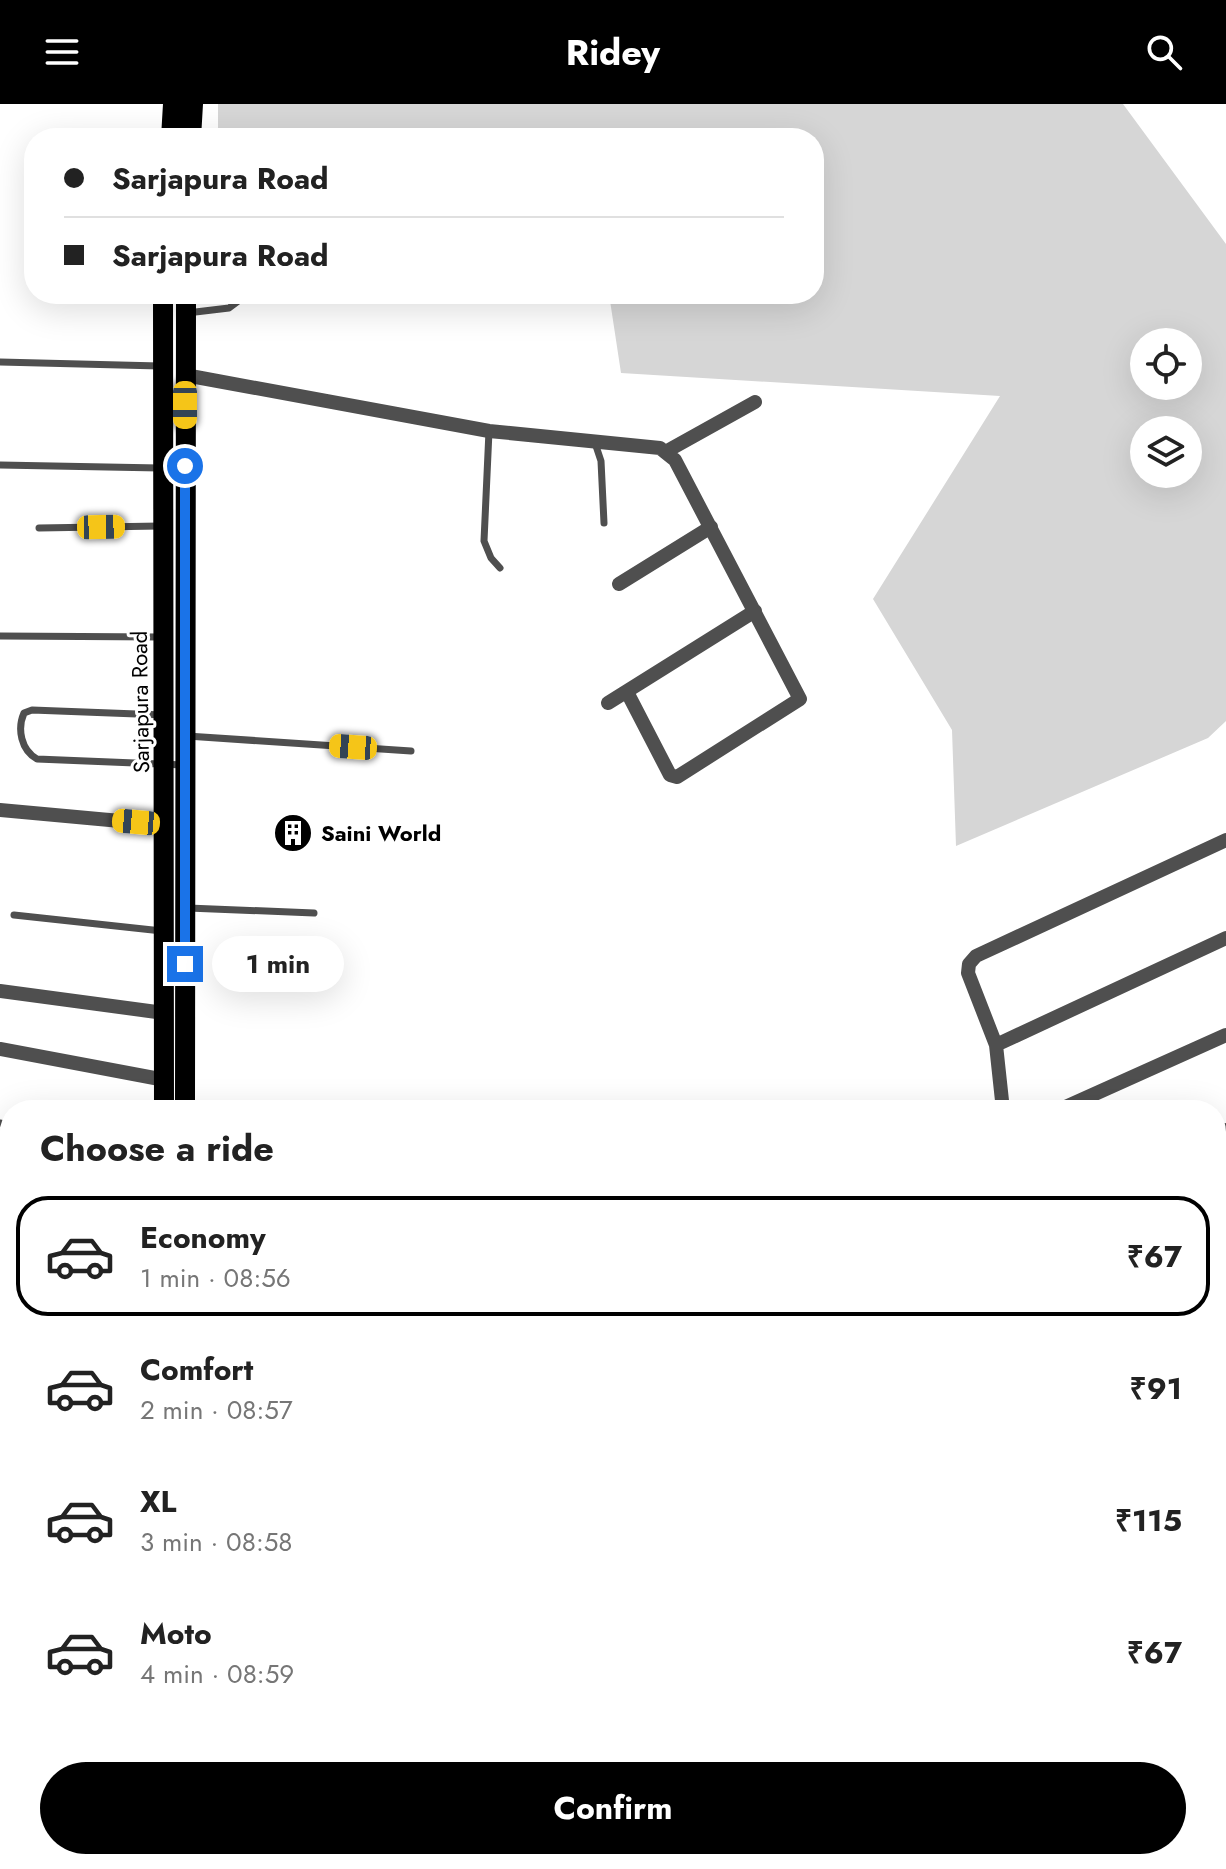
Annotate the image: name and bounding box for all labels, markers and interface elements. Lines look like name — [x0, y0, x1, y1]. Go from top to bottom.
text: Ridey — [566, 26, 660, 78]
icon: menu — [40, 30, 84, 74]
icon: search — [1142, 30, 1186, 74]
text: Sarjapura Road — [112, 157, 329, 200]
text: Sarjapura Road — [112, 234, 329, 277]
map controls — [1130, 328, 1202, 488]
button: locate — [1130, 328, 1202, 400]
car — [173, 381, 197, 429]
button: layers — [1130, 416, 1202, 488]
route start — [167, 448, 203, 484]
car — [77, 515, 125, 539]
street label: Sarjapura Road — [123, 630, 157, 774]
car — [328, 733, 378, 761]
car — [111, 808, 161, 836]
building icon: Saini World — [272, 812, 314, 854]
place label: Saini World — [321, 817, 441, 849]
callout: 1 min — [213, 936, 345, 992]
text: 1 min — [246, 945, 310, 983]
route end — [167, 946, 203, 982]
text: Choose a ride — [40, 1122, 274, 1174]
text: Economy — [140, 1216, 266, 1259]
icon: car — [44, 1220, 116, 1292]
text: ₹67 — [1127, 1235, 1182, 1278]
text: 1 min · 08:56 — [140, 1259, 291, 1297]
text: Comfort — [140, 1348, 253, 1391]
icon: car — [44, 1352, 116, 1424]
text: ₹91 — [1130, 1367, 1182, 1410]
text: 2 min · 08:57 — [140, 1391, 293, 1429]
text: XL — [140, 1480, 176, 1523]
icon: car — [44, 1484, 116, 1556]
text: ₹115 — [1115, 1499, 1182, 1542]
text: 3 min · 08:58 — [140, 1523, 293, 1561]
text: Moto — [140, 1612, 212, 1655]
icon: car — [44, 1616, 116, 1688]
text: ₹67 — [1127, 1631, 1182, 1674]
text: 4 min · 08:59 — [140, 1655, 294, 1693]
button: Confirm — [40, 1762, 1186, 1854]

